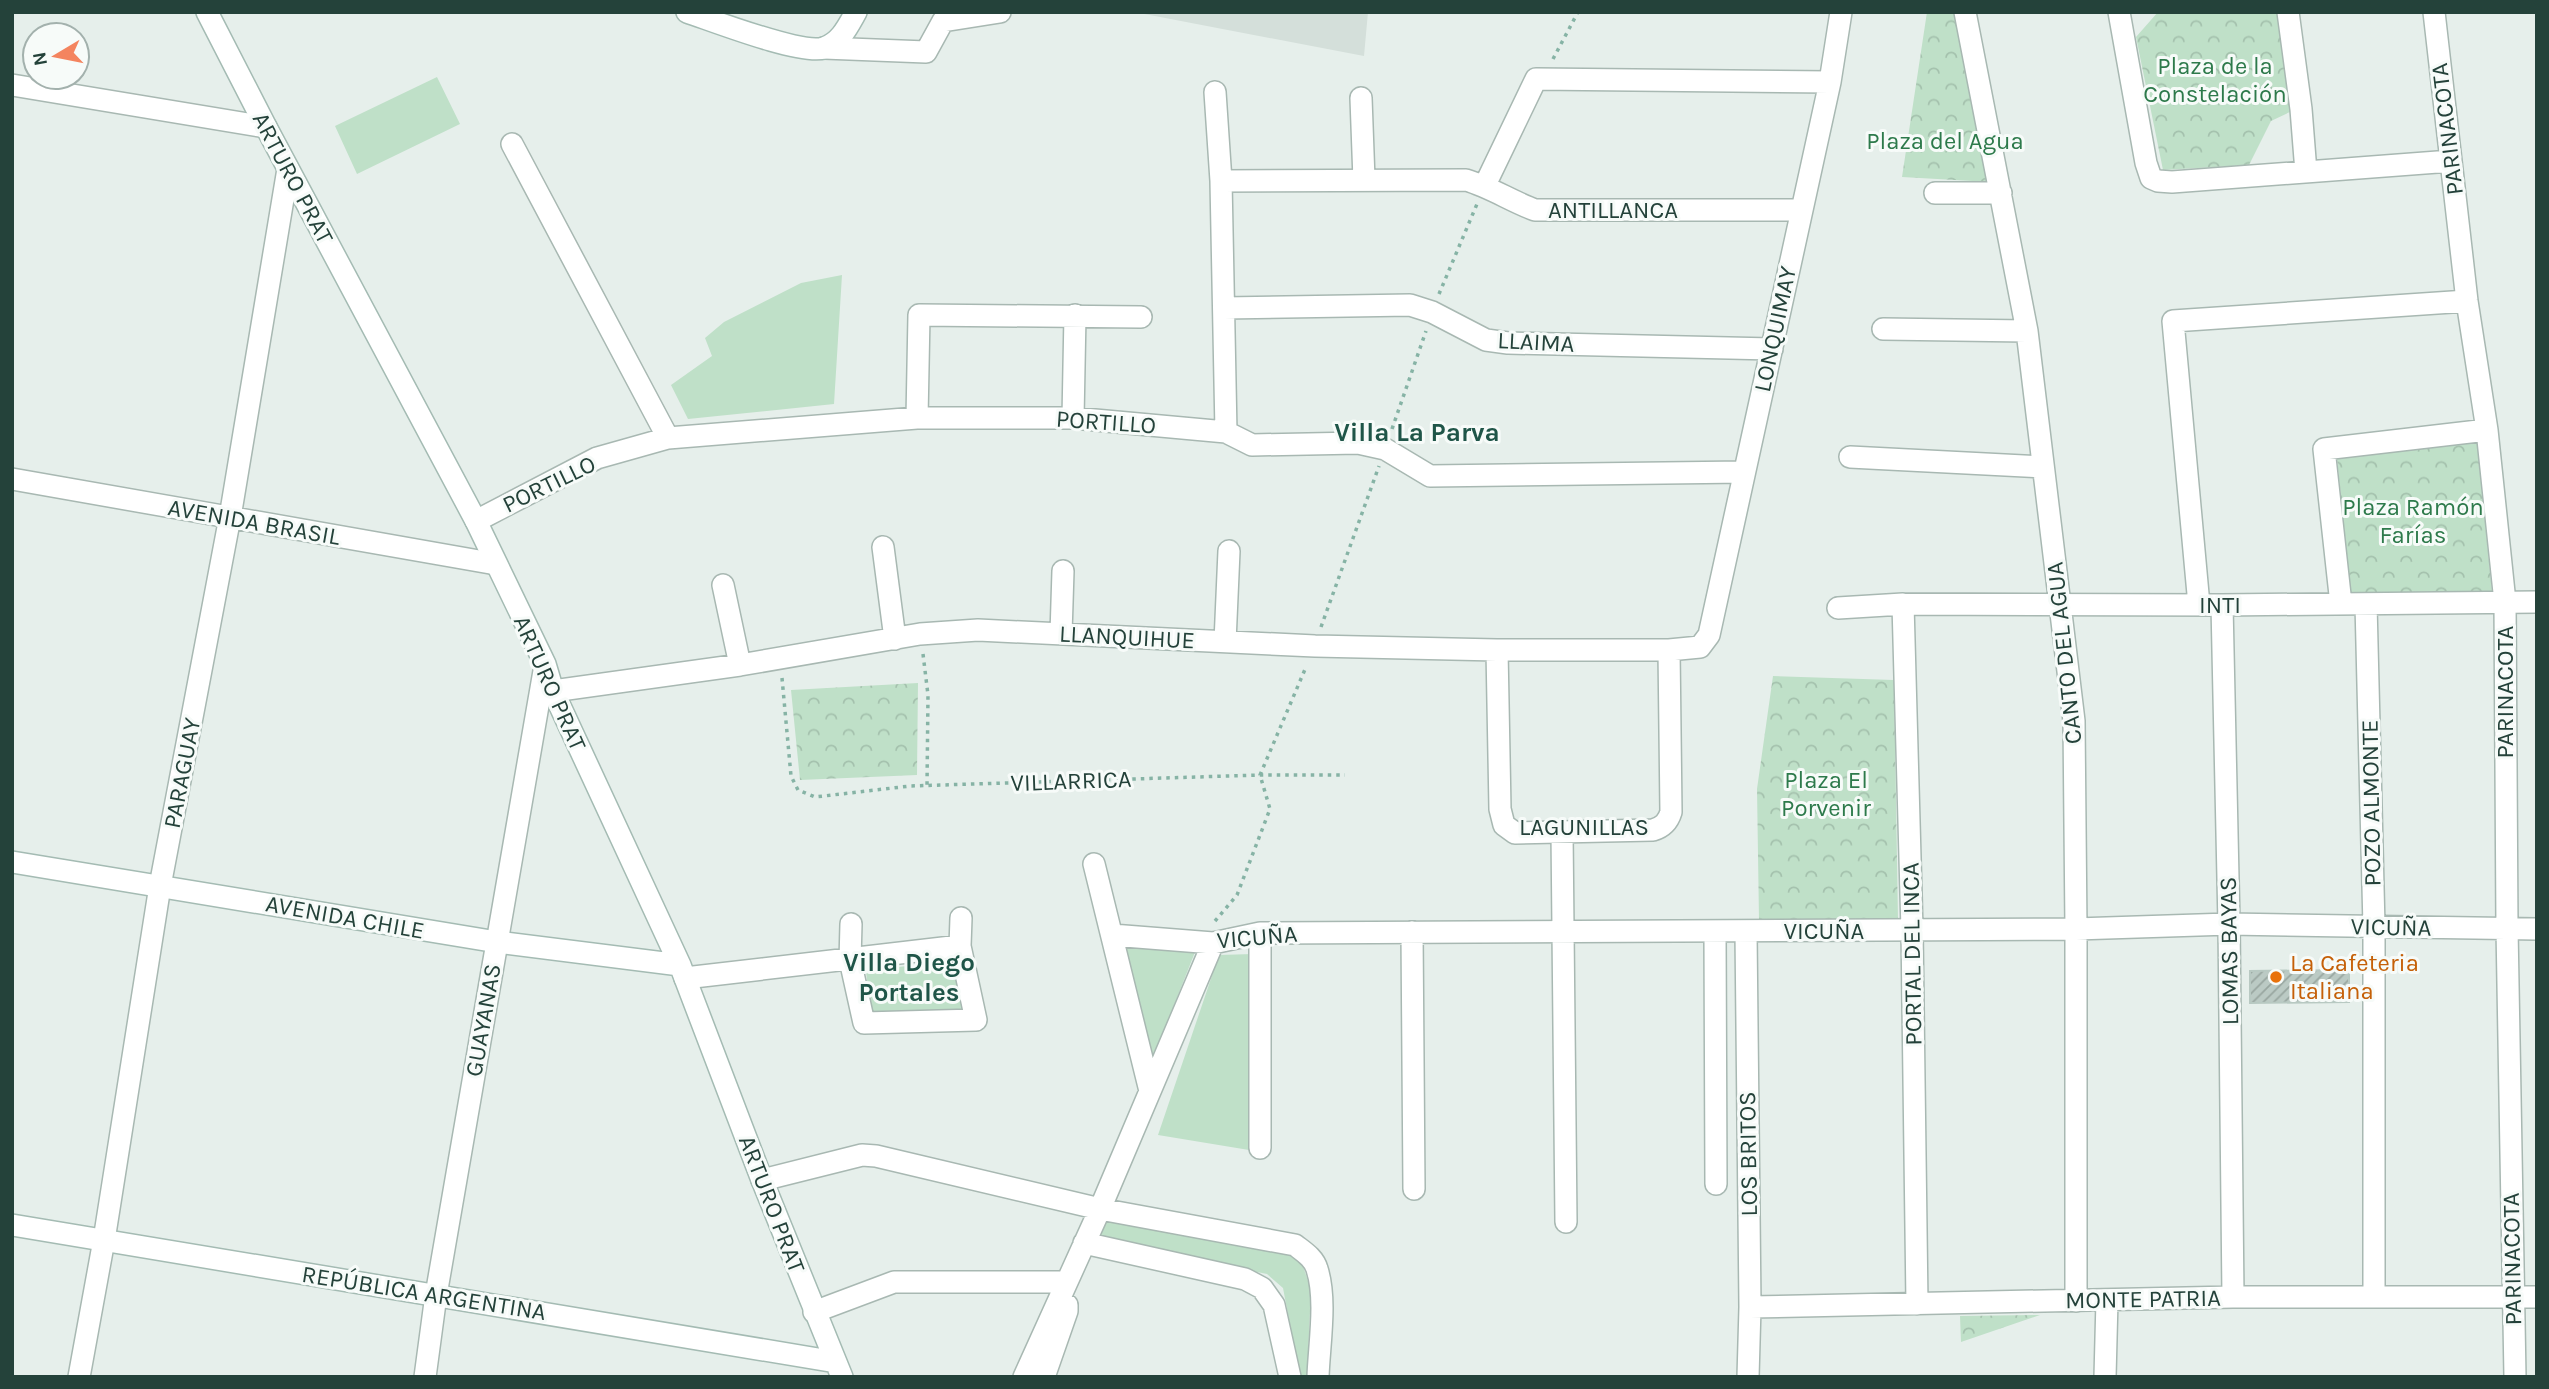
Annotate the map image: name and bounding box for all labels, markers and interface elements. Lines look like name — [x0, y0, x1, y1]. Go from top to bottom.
north arrow — [21, 21, 91, 91]
text: N — [28, 50, 52, 67]
park label: Plaza de la Constelación — [2143, 52, 2287, 108]
street label: PARINACOTA — [2425, 61, 2469, 197]
street label: ARTURO PRAT — [247, 107, 339, 249]
park label: Plaza del Agua — [1866, 127, 2024, 155]
street label: ANTILLANCA — [1548, 196, 1678, 224]
street label: LONQUIMAY — [1748, 264, 1802, 394]
street label: LLAIMA — [1497, 326, 1575, 358]
street label: PORTILLO — [1055, 405, 1157, 439]
district label: Villa La Parva — [1334, 417, 1500, 448]
street label: PORTILLO — [498, 449, 600, 519]
street label: AVENIDA BRASIL — [166, 493, 343, 551]
park label: Plaza Ramón Farías — [2342, 493, 2484, 549]
street label: CANTO DEL AGUA — [2040, 560, 2087, 746]
street label: INTI — [2199, 591, 2241, 619]
street label: ARTURO PRAT — [508, 611, 592, 755]
street label: LLANQUIHUE — [1058, 619, 1196, 655]
street label: PARINACOTA — [2491, 625, 2519, 758]
street label: PARAGUAY — [158, 715, 206, 831]
street label: POZO ALMONTE — [2356, 719, 2386, 887]
street label: VILLARRICA — [1010, 765, 1132, 797]
park label: Plaza El Porvenir — [1781, 766, 1871, 822]
street label: LAGUNILLAS — [1519, 813, 1649, 841]
street label: PORTAL DEL INCA — [1896, 862, 1928, 1046]
street label: LOMAS BAYAS — [2214, 876, 2244, 1026]
street label: AVENIDA CHILE — [263, 889, 427, 945]
street label: VICUÑA — [2350, 912, 2432, 942]
street label: VICUÑA — [1784, 917, 1865, 945]
street label: VICUÑA — [1216, 920, 1299, 954]
district label: Villa Diego Portales — [843, 947, 975, 1008]
place label: La Cafeteria Italiana — [2290, 949, 2419, 1005]
street label: GUAYANAS — [459, 961, 507, 1079]
marker: La Cafeteria Italiana — [2268, 969, 2284, 985]
street label: LOS BRITOS — [1733, 1091, 1763, 1217]
street label: ARTURO PRAT — [733, 1131, 811, 1277]
street label: PARINACOTA — [2497, 1192, 2527, 1326]
street label: REPÚBLICA ARGENTINA — [300, 1259, 549, 1326]
street label: MONTE PATRIA — [2065, 1284, 2221, 1314]

